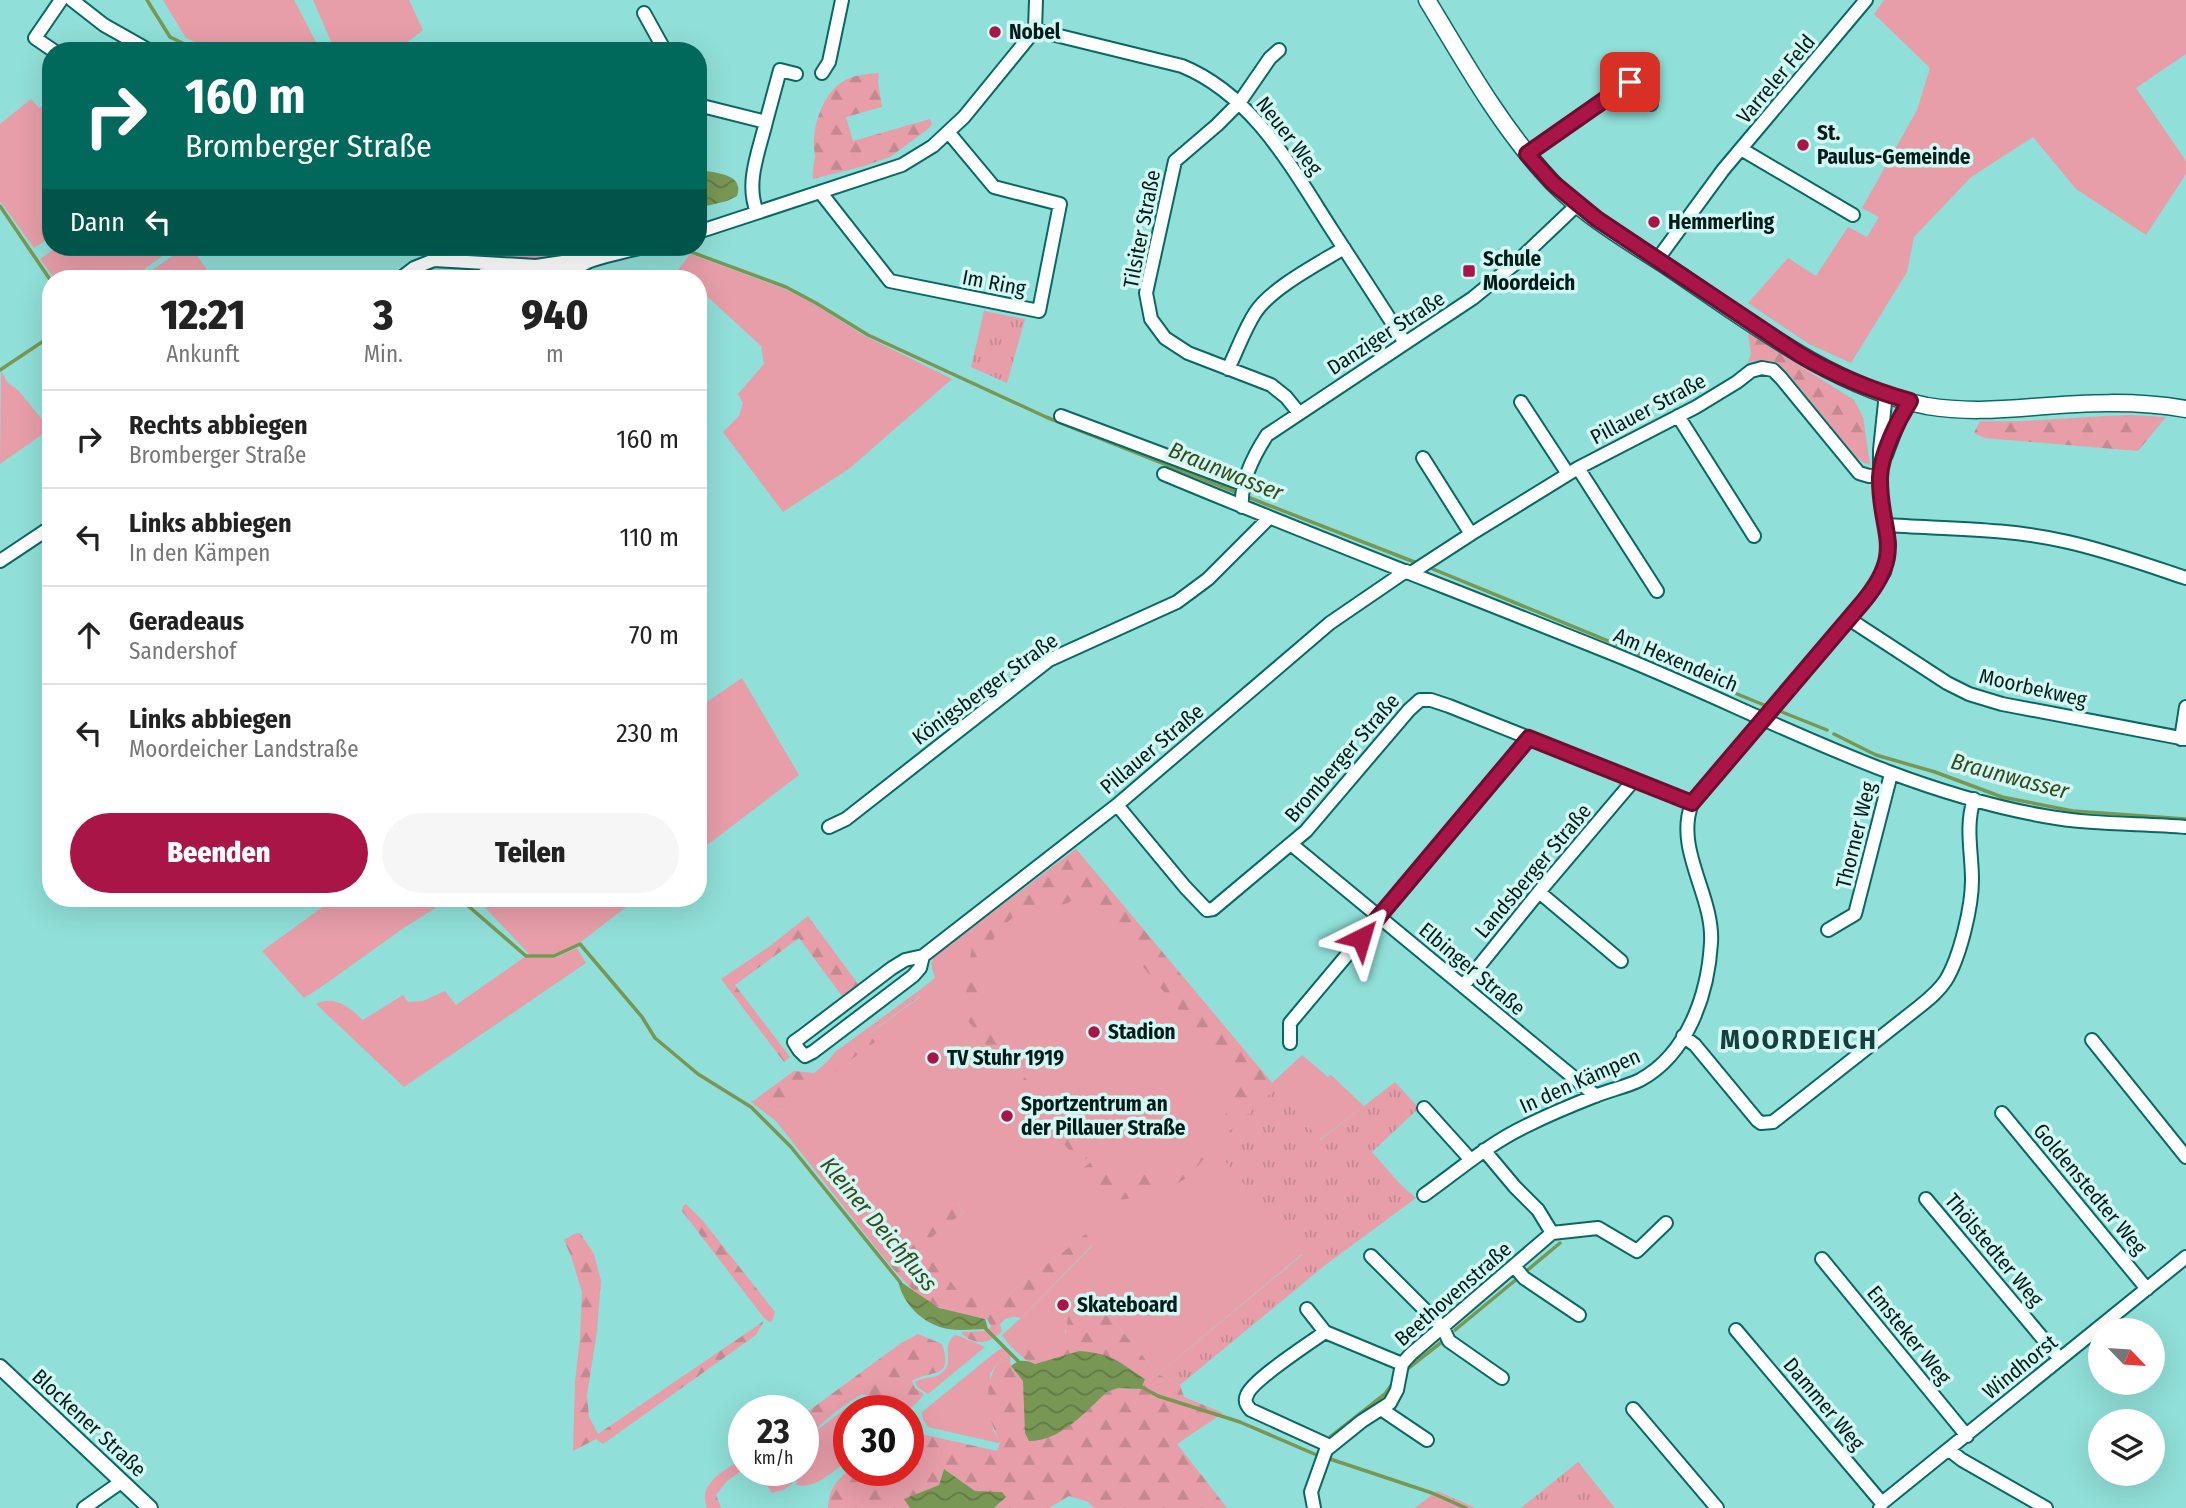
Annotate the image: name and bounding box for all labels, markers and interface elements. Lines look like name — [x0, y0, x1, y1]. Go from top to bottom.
place label: Nobel — [1009, 19, 1061, 45]
marker: Nobel — [987, 24, 1003, 40]
street label: Varreler Feld — [1731, 29, 1821, 129]
pin — [1600, 52, 1660, 112]
icon: arrive — [1611, 63, 1649, 101]
text: 160 m — [185, 67, 306, 126]
icon: right — [70, 70, 161, 161]
street label: Neuer Weg — [1250, 92, 1328, 181]
place label: St. Paulus-Gemeinde — [1817, 120, 1971, 170]
text: Bromberger Straße — [185, 127, 432, 165]
marker: St. Paulus-Gemeinde — [1795, 137, 1811, 153]
street label: Tilsiter Straße — [1118, 168, 1166, 290]
icon: left — [139, 203, 177, 241]
text: Dann — [70, 207, 125, 238]
place label: Hemmerling — [1668, 209, 1775, 235]
marker: Hemmerling — [1646, 214, 1662, 230]
place label: Schule Moordeich — [1483, 246, 1575, 296]
marker: Schule Moordeich — [1461, 263, 1477, 279]
street label: Im Ring — [960, 264, 1028, 302]
street label: Danziger Straße — [1322, 285, 1450, 381]
text: 12:21 — [160, 290, 245, 340]
text: 3 — [373, 290, 393, 340]
text: 940 — [521, 290, 589, 340]
text: Ankunft — [166, 340, 240, 368]
text: Min. — [364, 340, 403, 368]
text: m — [546, 340, 564, 368]
street label: Pillauer Straße — [1586, 368, 1710, 450]
text: Rechts abbiegen — [129, 410, 308, 441]
icon: right — [70, 420, 108, 458]
text: 160 m — [616, 424, 679, 455]
water label: Braunwasser — [1165, 435, 1288, 507]
text: Bromberger Straße — [129, 441, 306, 469]
text: Links abbiegen — [129, 508, 292, 539]
icon: left — [70, 518, 108, 556]
text: 110 m — [619, 522, 679, 553]
text: In den Kämpen — [129, 539, 270, 567]
text: Geradeaus — [129, 606, 244, 637]
icon: ahead — [70, 616, 108, 654]
text: 70 m — [629, 620, 679, 651]
street label: Am Hexendeich — [1610, 622, 1742, 698]
street label: Königsberger Straße — [907, 627, 1063, 751]
text: Sandershof — [129, 637, 236, 665]
street label: Moorbekweg — [1977, 663, 2089, 713]
street label: Bromberger Straße — [1279, 688, 1405, 828]
street label: Pillauer Straße — [1095, 698, 1209, 800]
text: Links abbiegen — [129, 704, 292, 735]
icon: left — [70, 714, 108, 752]
text: 230 m — [616, 718, 679, 749]
text: Moordeicher Landstraße — [129, 735, 359, 763]
water label: Braunwasser — [1948, 747, 2073, 805]
street label: Thorner Weg — [1830, 779, 1882, 891]
street label: Landsberger Straße — [1469, 799, 1597, 943]
button: Beenden — [70, 813, 368, 893]
button: Teilen — [382, 813, 679, 893]
position arrow — [1324, 901, 1398, 975]
street label: Elbinger Straße — [1414, 917, 1530, 1021]
place label: Stadion — [1108, 1019, 1176, 1045]
district label: MOORDEICH — [1720, 1023, 1878, 1056]
marker: Stadion — [1086, 1024, 1102, 1040]
street label: In den Kämpen — [1516, 1043, 1644, 1119]
place label: TV Stuhr 1919 — [947, 1045, 1064, 1071]
marker: TV Stuhr 1919 — [925, 1050, 941, 1066]
place label: Sportzentrum an der Pillauer Straße — [1021, 1091, 1186, 1141]
marker: Sportzentrum an der Pillauer Straße — [999, 1108, 1015, 1124]
street label: Goldenstedter Weg — [2028, 1118, 2153, 1260]
water label: Kleiner Deichfluss — [815, 1151, 943, 1297]
street label: Thölstedter Weg — [1939, 1188, 2049, 1312]
street label: Beethovenstraße — [1389, 1236, 1517, 1352]
street label: Emsteker Weg — [1861, 1280, 1957, 1390]
place label: Skateboard — [1077, 1292, 1178, 1318]
marker: Skateboard — [1055, 1297, 1071, 1313]
north arrow — [2088, 1318, 2165, 1395]
map controls — [2088, 1318, 2165, 1486]
street label: Windhorst — [1977, 1329, 2063, 1405]
street label: Dammer Weg — [1778, 1352, 1870, 1456]
street label: Blockener Straße — [27, 1364, 151, 1482]
speed limit sign: 30 — [833, 1395, 924, 1486]
button: layers — [2088, 1409, 2165, 1486]
text: 23 — [757, 1410, 790, 1452]
text: km/h — [753, 1447, 794, 1469]

